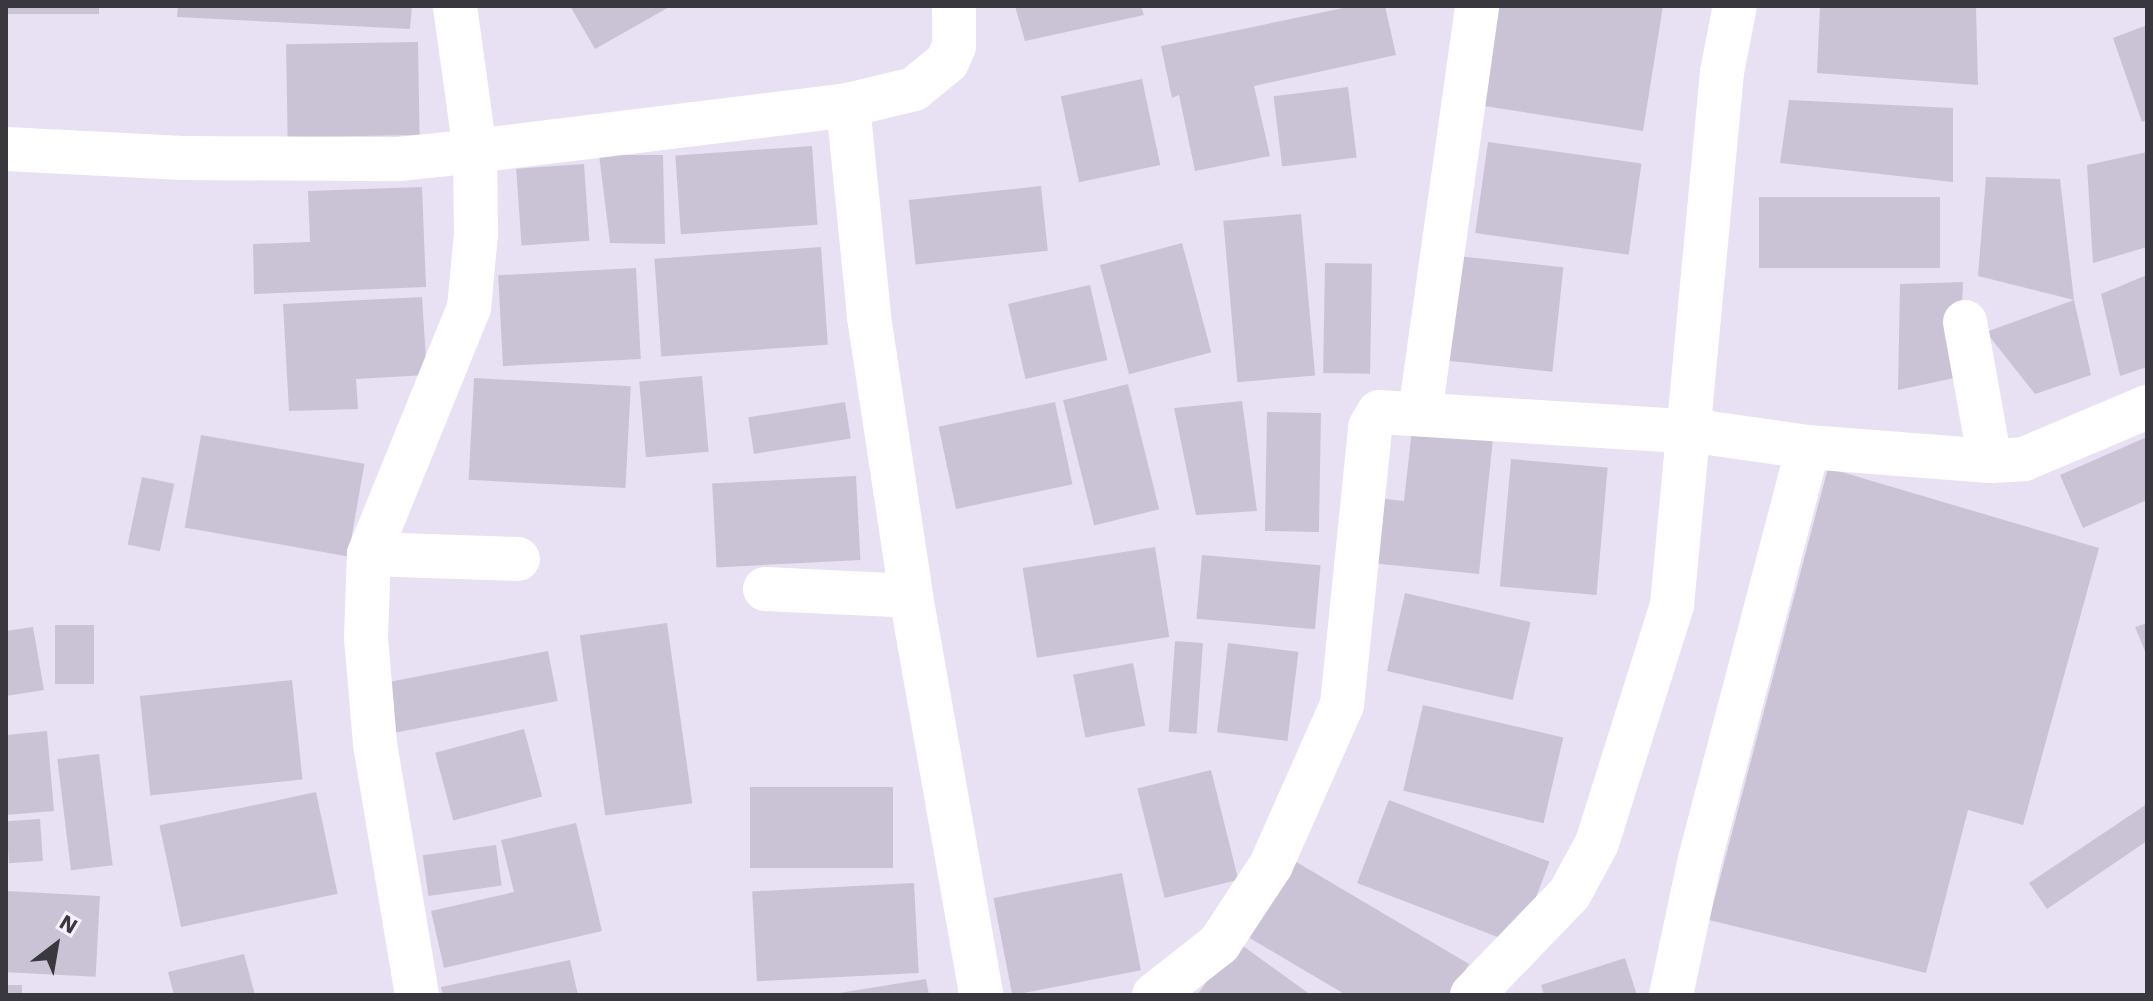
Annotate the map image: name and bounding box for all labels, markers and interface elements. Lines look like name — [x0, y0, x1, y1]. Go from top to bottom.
north arrow — [16, 905, 96, 985]
text: N — [55, 909, 82, 939]

